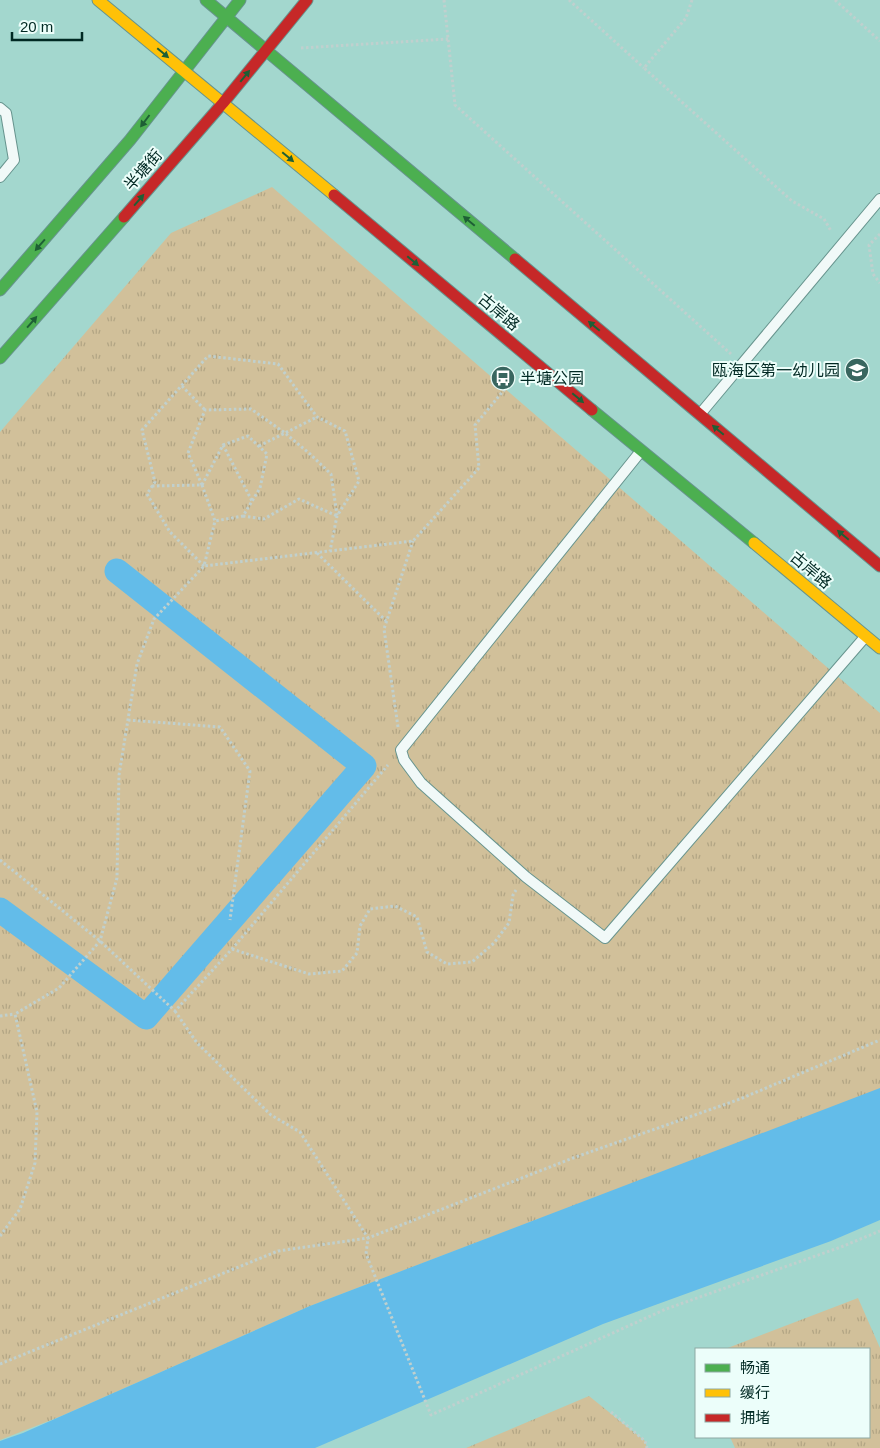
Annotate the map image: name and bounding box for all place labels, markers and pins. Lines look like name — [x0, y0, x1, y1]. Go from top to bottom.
school or university icon: 瓯海区第一幼儿园 — [844, 357, 870, 383]
place label: 瓯海区第一幼儿园 — [712, 362, 840, 379]
bus stop icon: 半塘公园 — [490, 365, 516, 391]
place label: 半塘公园 — [520, 370, 584, 387]

